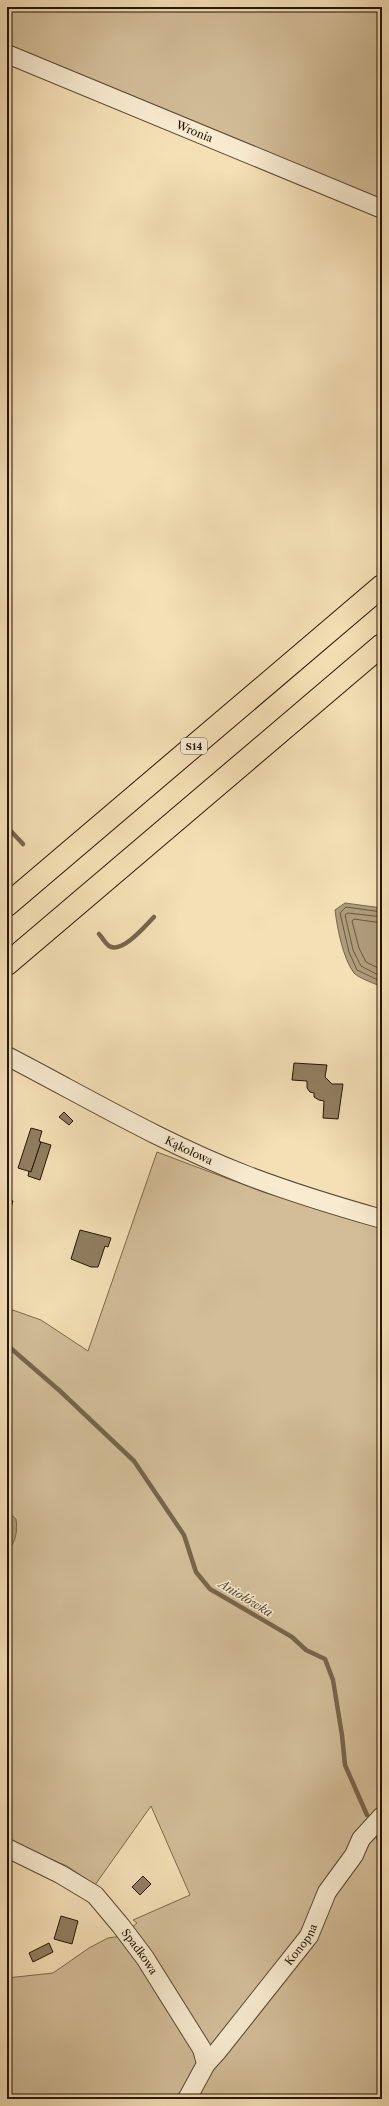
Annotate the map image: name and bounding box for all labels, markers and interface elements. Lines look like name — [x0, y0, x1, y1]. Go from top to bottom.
street label: Wronia — [173, 117, 215, 145]
road number: S14 — [181, 738, 207, 754]
street label: Kąkolowa — [163, 1133, 215, 1168]
water label: Aniołówka — [215, 1575, 276, 1620]
street label: Konopna — [282, 1921, 320, 1968]
street label: Spadkowa — [119, 1926, 161, 1977]

